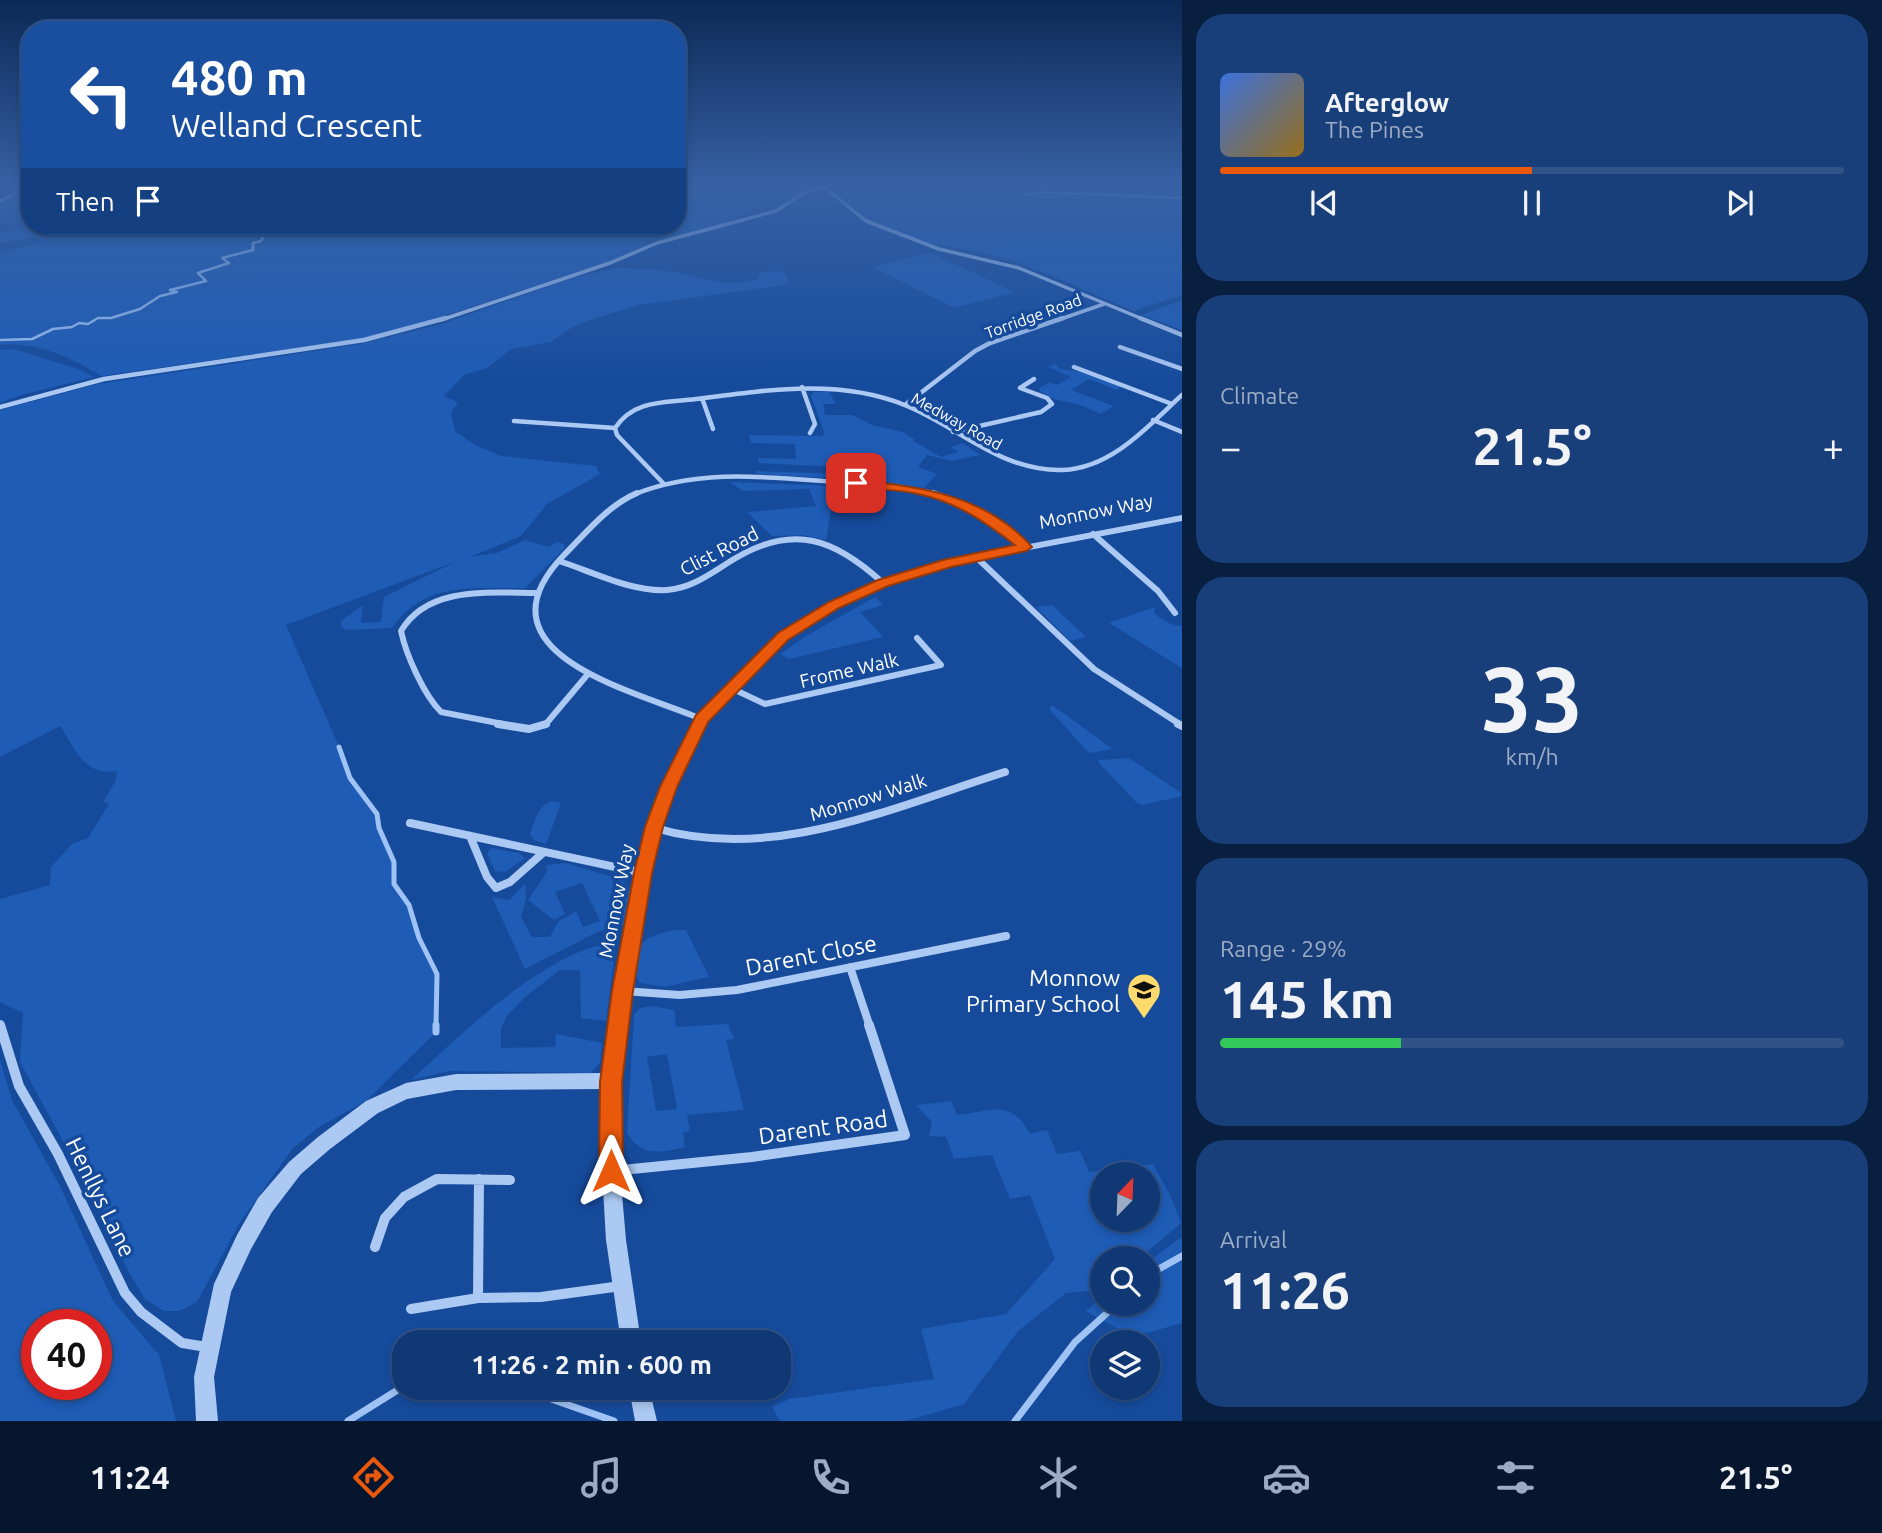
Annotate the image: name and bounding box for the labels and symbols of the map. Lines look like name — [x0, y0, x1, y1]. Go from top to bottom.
street label: Torridge Road — [982, 290, 1084, 342]
street label: Medway Road — [908, 389, 1006, 453]
pin — [826, 453, 886, 513]
street label: Monnow Way — [1037, 489, 1155, 533]
street label: Clist Road — [676, 522, 762, 580]
street label: Frome Walk — [797, 648, 901, 692]
street label: Monnow Walk — [807, 769, 929, 825]
street label: Monnow Way — [594, 842, 638, 960]
street label: Darent Close — [743, 930, 879, 980]
place label: Monnow Primary School — [966, 965, 1120, 1016]
school or university icon: Monnow Primary School — [1125, 971, 1163, 1020]
street label: Darent Road — [757, 1106, 889, 1148]
street label: Henllys Lane — [61, 1133, 141, 1261]
position arrow — [574, 1134, 648, 1208]
north arrow — [1090, 1162, 1160, 1232]
speed limit sign: 40 — [21, 1309, 112, 1400]

